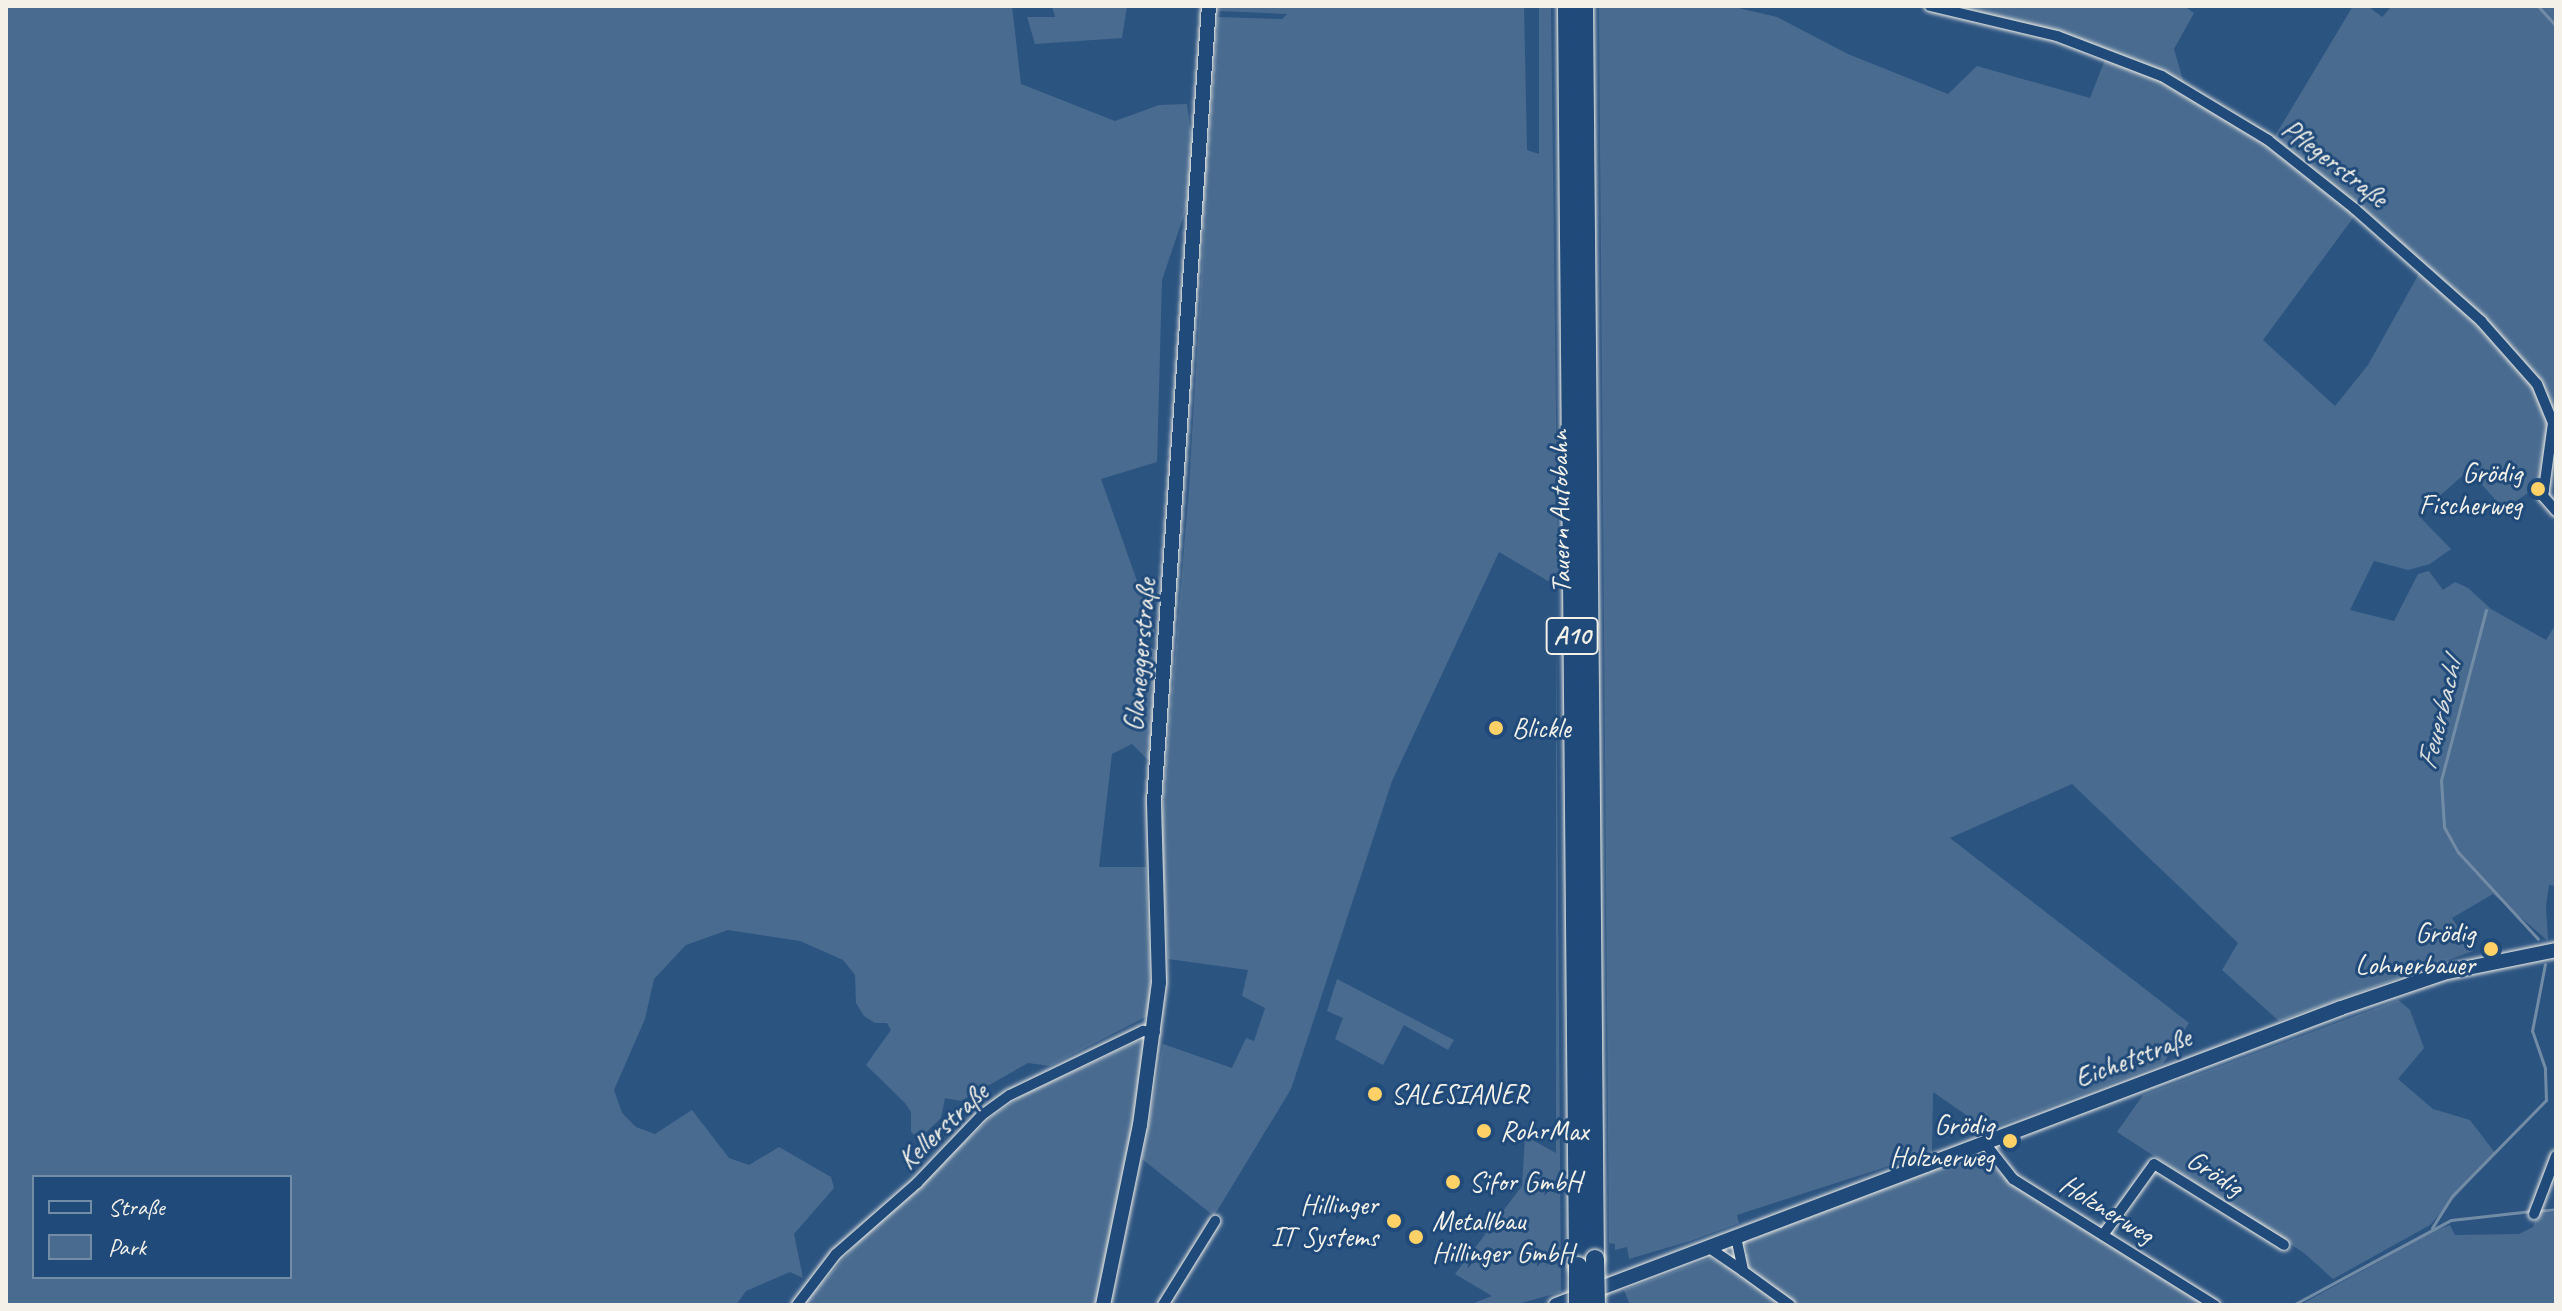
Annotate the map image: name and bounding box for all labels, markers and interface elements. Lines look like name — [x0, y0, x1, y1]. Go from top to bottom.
street label: Pflegerstraße — [2276, 111, 2394, 215]
street label: Tauern Autobahn — [1542, 430, 1578, 594]
place label: Grödig Fischerweg — [2419, 456, 2522, 522]
marker: Grödig Fischerweg — [2529, 480, 2547, 498]
street label: Glaneggerstraße — [1117, 577, 1163, 733]
road number: A10 — [1544, 614, 1600, 658]
water label: Feuerbachl — [2408, 657, 2470, 773]
place label: Blickle — [1512, 711, 1571, 745]
marker: Blickle — [1487, 719, 1505, 737]
place label: Grödig Lohnerbauer — [2355, 916, 2475, 982]
marker: Grödig Lohnerbauer — [2482, 940, 2500, 958]
street label: Eichetstraße — [2070, 1021, 2196, 1095]
street label: Kellerstraße — [891, 1076, 995, 1176]
place label: SALESIANER — [1391, 1077, 1528, 1111]
marker: SALESIANER — [1366, 1085, 1384, 1103]
place label: Grödig Holznerweg — [1890, 1108, 1994, 1174]
place label: RohrMax — [1500, 1114, 1589, 1148]
marker: RohrMax — [1475, 1122, 1493, 1140]
marker: Grödig Holznerweg — [2001, 1132, 2019, 1150]
street label: Grödig — [2181, 1143, 2249, 1203]
place label: Sifor GmbH — [1469, 1165, 1581, 1199]
street label: Holznerweg — [2054, 1167, 2160, 1251]
marker: Sifor GmbH — [1444, 1173, 1462, 1191]
legend — [32, 1175, 292, 1279]
place label: Hillinger IT Systems — [1271, 1188, 1378, 1254]
text: Straße — [108, 1192, 165, 1222]
place label: Metallbau Hillinger GmbH — [1432, 1204, 1574, 1270]
marker: Hillinger IT Systems — [1385, 1212, 1403, 1230]
marker: Metallbau Hillinger GmbH — [1407, 1228, 1425, 1246]
text: Park — [108, 1232, 146, 1262]

